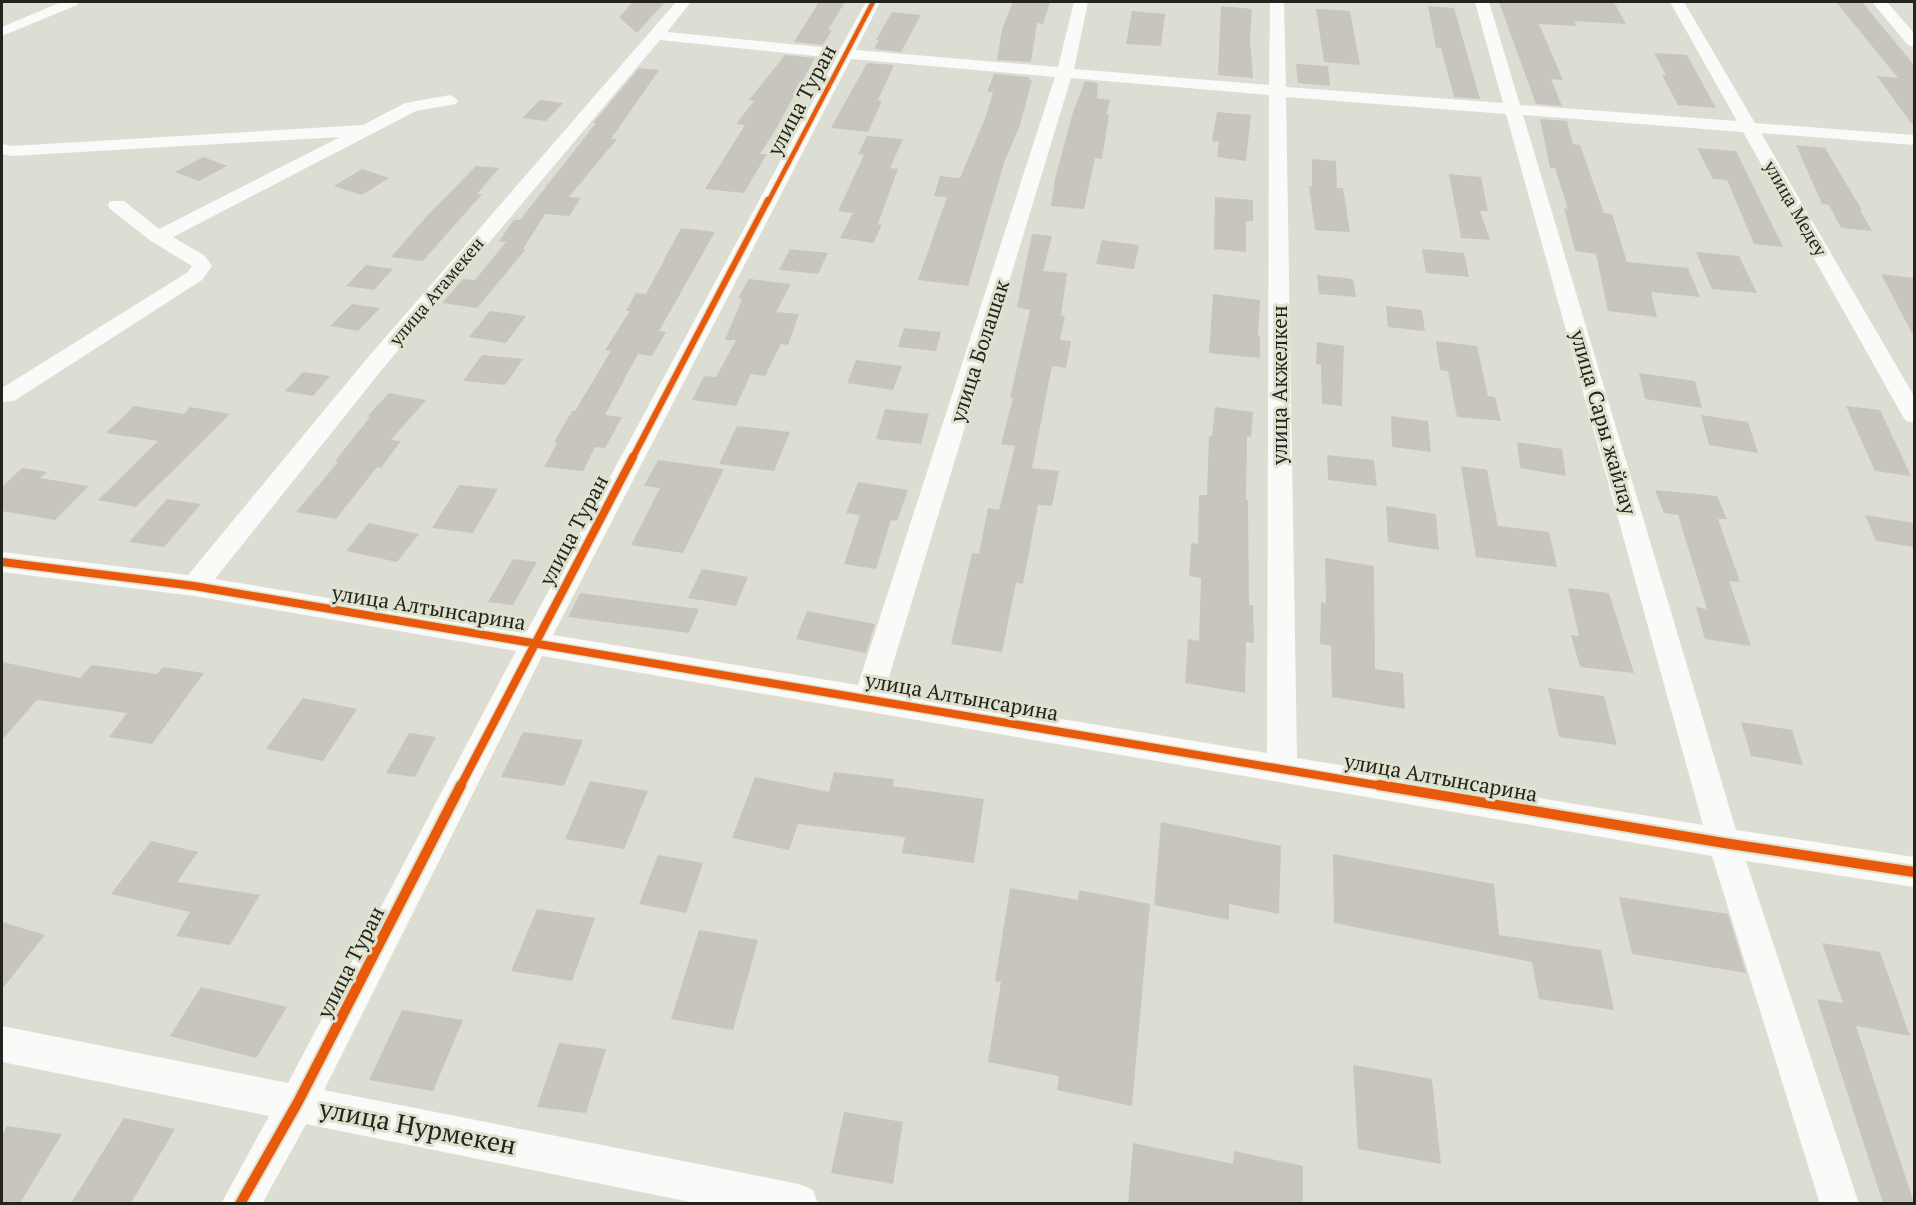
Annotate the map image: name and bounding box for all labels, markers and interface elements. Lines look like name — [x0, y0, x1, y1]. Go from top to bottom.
street label: улица Туран — [760, 39, 842, 161]
street label: улица Медеу — [1758, 155, 1833, 261]
street label: улица Атамекен — [383, 232, 489, 351]
street label: улица Болашак — [942, 276, 1015, 427]
street label: улица Акжелкен — [1265, 305, 1293, 466]
street label: улица Сары жайлау — [1564, 325, 1644, 518]
street label: улица Туран — [532, 469, 614, 591]
street label: улица Алтынсарина — [329, 578, 528, 636]
street label: улица Алтынсарина — [862, 665, 1061, 727]
street label: улица Алтынсарина — [1341, 746, 1540, 808]
street label: улица Туран — [309, 901, 390, 1024]
street label: улица Нурмекен — [316, 1090, 519, 1162]

